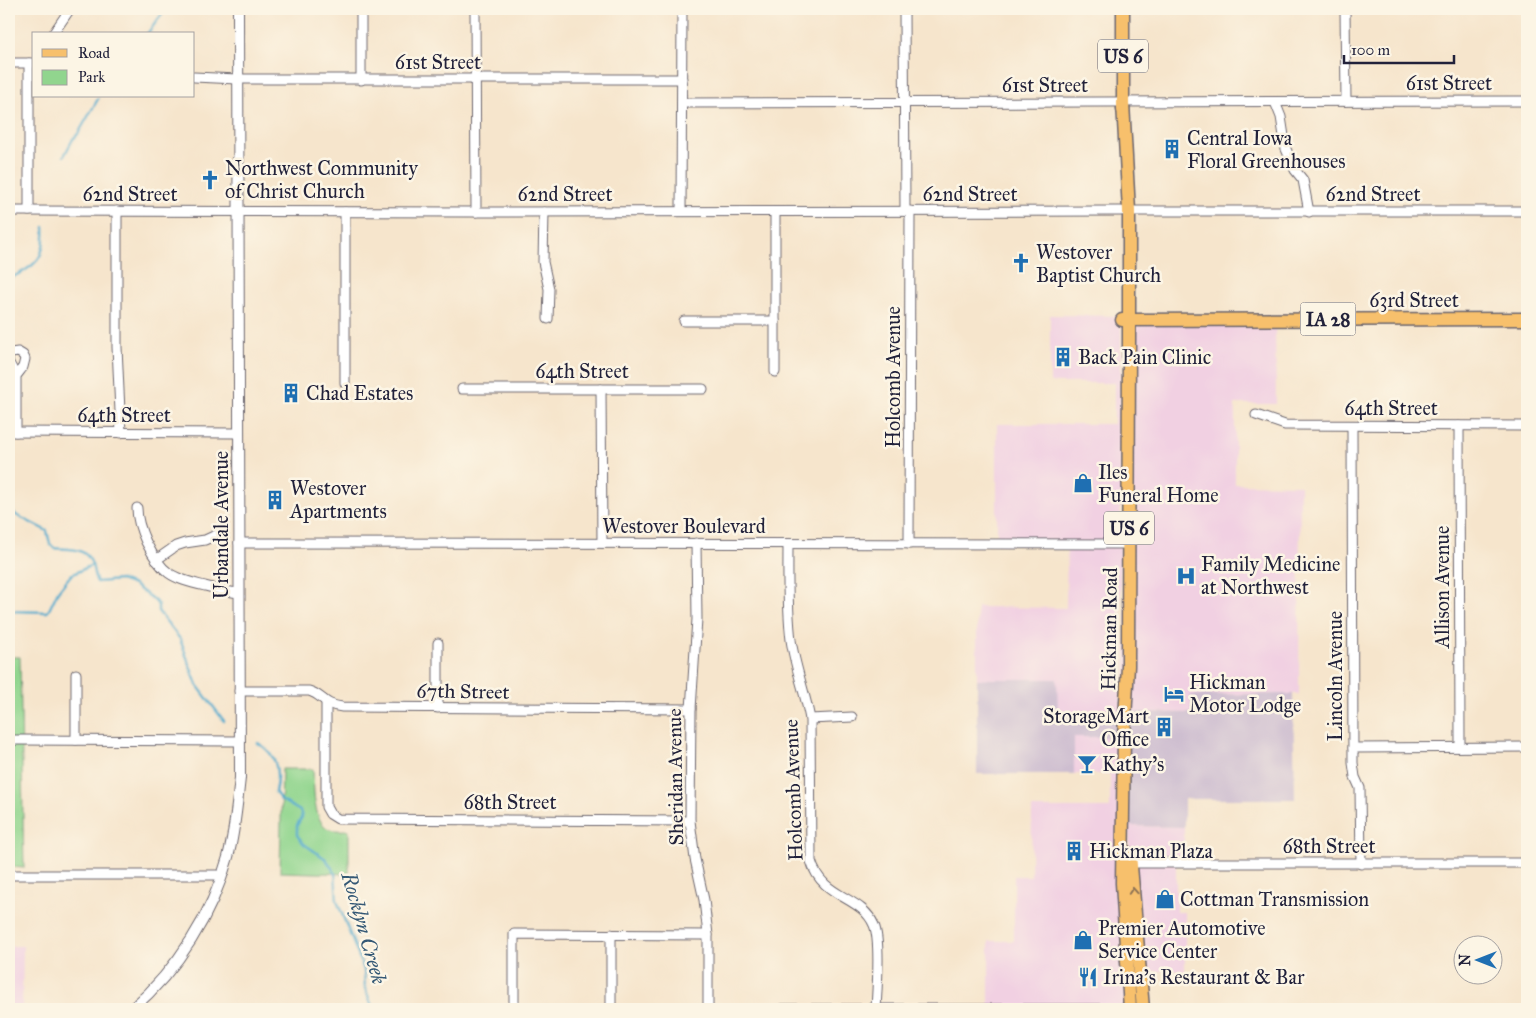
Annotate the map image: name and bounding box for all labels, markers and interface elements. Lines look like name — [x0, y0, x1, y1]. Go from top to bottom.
legend — [32, 32, 195, 98]
scale bar — [1344, 32, 1454, 64]
road number: US 6 — [1098, 40, 1148, 72]
text: 100 m — [1351, 41, 1391, 59]
text: Road — [78, 44, 110, 62]
street label: 61st Street — [395, 50, 481, 74]
text: Park — [78, 68, 105, 86]
street label: 61st Street — [1406, 71, 1492, 95]
street label: 61st Street — [1002, 73, 1088, 97]
place label: Central Iowa Floral Greenhouses — [1187, 126, 1346, 173]
building icon: Central Iowa Floral Greenhouses — [1161, 138, 1183, 160]
place label: Northwest Community of Christ Church — [225, 156, 418, 203]
church icon: Northwest Community of Christ Church — [199, 169, 221, 191]
street label: 62nd Street — [83, 182, 177, 206]
street label: 62nd Street — [518, 182, 612, 206]
street label: 62nd Street — [923, 182, 1017, 206]
street label: 62nd Street — [1326, 182, 1420, 206]
place label: Westover Baptist Church — [1036, 240, 1161, 287]
church icon: Westover Baptist Church — [1010, 252, 1032, 274]
street label: 63rd Street — [1369, 288, 1459, 312]
road number: IA 28 — [1300, 302, 1356, 336]
street label: Holcomb Avenue — [881, 306, 905, 448]
place label: Back Pain Clinic — [1078, 345, 1211, 369]
building icon: Back Pain Clinic — [1052, 346, 1074, 368]
street label: 64th Street — [535, 359, 629, 383]
place label: Chad Estates — [306, 381, 413, 405]
building icon: Chad Estates — [280, 382, 302, 404]
street label: 64th Street — [1344, 396, 1438, 420]
street label: 64th Street — [77, 403, 171, 427]
street label: Urbandale Avenue — [209, 451, 233, 599]
place label: Iles Funeral Home — [1098, 460, 1219, 507]
shop icon: Iles Funeral Home — [1072, 472, 1094, 494]
place label: Westover Apartments — [289, 476, 387, 523]
building icon: Westover Apartments — [264, 489, 286, 511]
road number: US 6 — [1104, 512, 1154, 544]
street label: Westover Boulevard — [602, 514, 766, 538]
street label: Allison Avenue — [1430, 526, 1454, 649]
place label: Family Medicine at Northwest — [1201, 552, 1340, 599]
hospital icon: Family Medicine at Northwest — [1175, 565, 1197, 587]
street label: Hickman Road — [1096, 567, 1122, 691]
street label: Lincoln Avenue — [1323, 611, 1347, 741]
place label: Hickman Motor Lodge — [1189, 670, 1301, 718]
street label: 67th Street — [416, 678, 510, 704]
hotel icon: Hickman Motor Lodge — [1163, 683, 1185, 705]
place label: StorageMart Office — [1043, 704, 1149, 751]
street label: Sheridan Avenue — [662, 708, 688, 846]
building icon: StorageMart Office — [1153, 716, 1175, 738]
street label: Holcomb Avenue — [779, 719, 807, 861]
place label: Kathy's — [1102, 752, 1164, 776]
bar icon: Kathy's — [1076, 753, 1098, 775]
street label: 68th Street — [463, 790, 557, 814]
street label: 68th Street — [1282, 834, 1376, 858]
place label: Hickman Plaza — [1089, 839, 1213, 863]
building icon: Hickman Plaza — [1063, 840, 1085, 862]
water label: Rocklyn Creek — [335, 868, 393, 988]
one-way arrow — [1128, 887, 1139, 895]
place label: Cottman Transmission — [1180, 887, 1369, 911]
shop icon: Cottman Transmission — [1154, 888, 1176, 910]
place label: Premier Automotive Service Center — [1098, 916, 1266, 963]
shop icon: Premier Automotive Service Center — [1072, 929, 1094, 951]
north arrow — [1454, 936, 1504, 986]
text: N — [1457, 954, 1474, 966]
place label: Irina's Restaurant & Bar — [1103, 965, 1305, 989]
restaurant icon: Irina's Restaurant & Bar — [1077, 966, 1099, 988]

